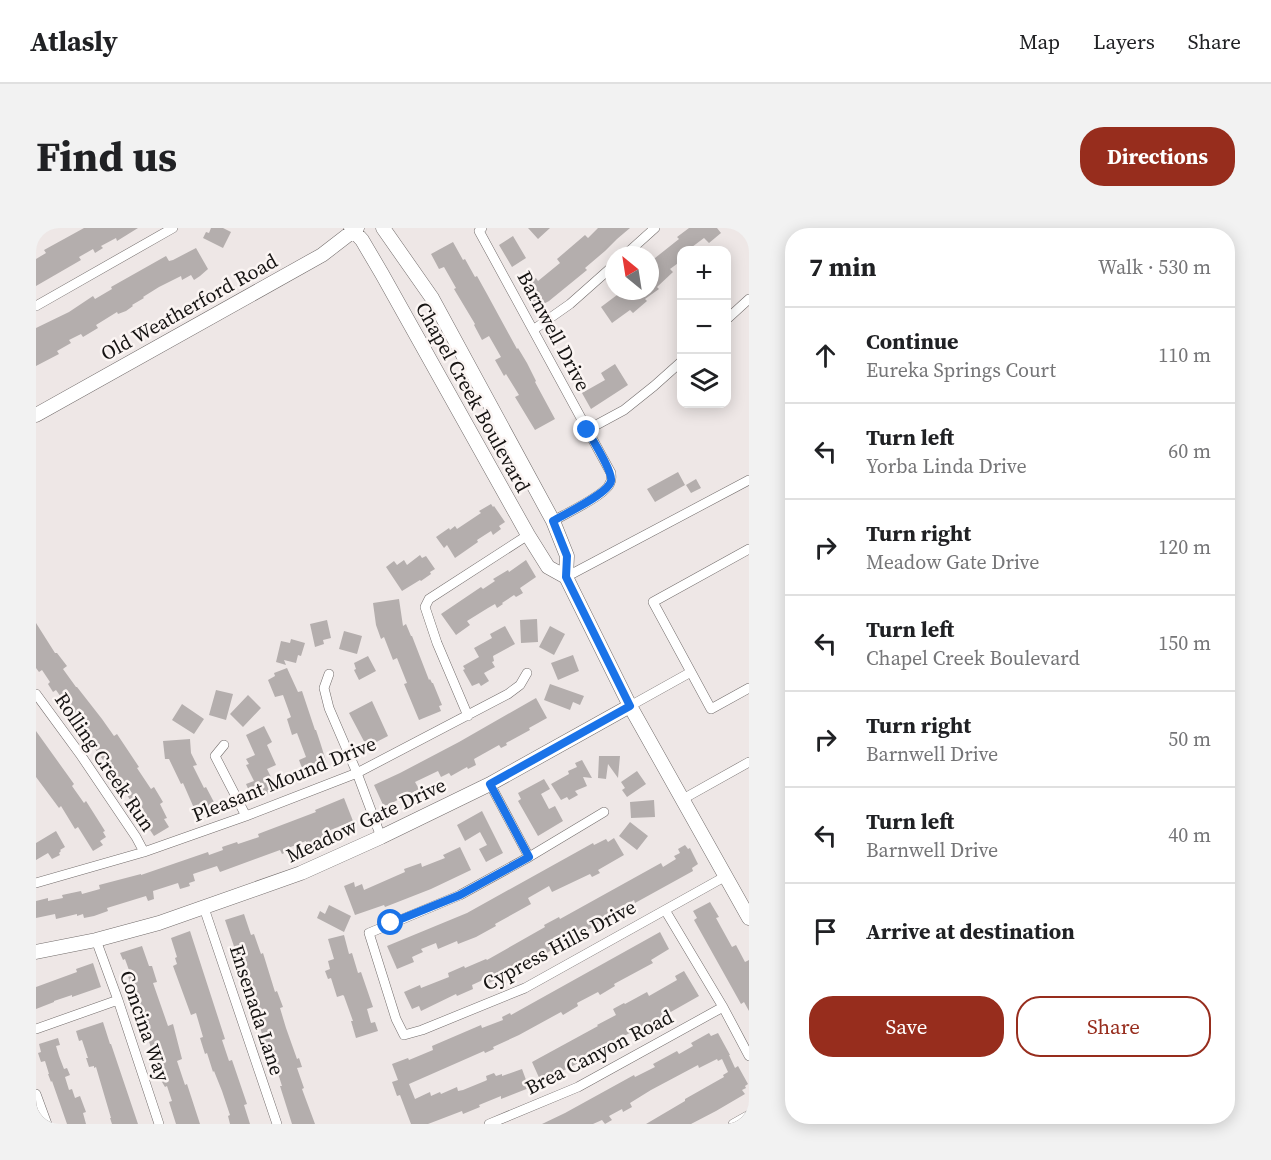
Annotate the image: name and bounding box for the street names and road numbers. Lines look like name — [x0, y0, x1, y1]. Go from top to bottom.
street label: Old Weatherford Road — [96, 246, 283, 367]
street label: Barnwell Drive — [511, 266, 597, 396]
street label: Chapel Creek Boulevard — [409, 297, 537, 498]
street label: Rolling Creek Run — [48, 687, 162, 837]
street label: Pleasant Mound Drive — [188, 729, 380, 829]
street label: Meadow Gate Drive — [281, 771, 451, 869]
street label: Cypress Hills Drive — [477, 893, 641, 997]
street label: Ensenada Lane — [223, 941, 291, 1079]
street label: Concina Way — [113, 967, 177, 1086]
street label: Brea Canyon Road — [520, 1002, 678, 1101]

